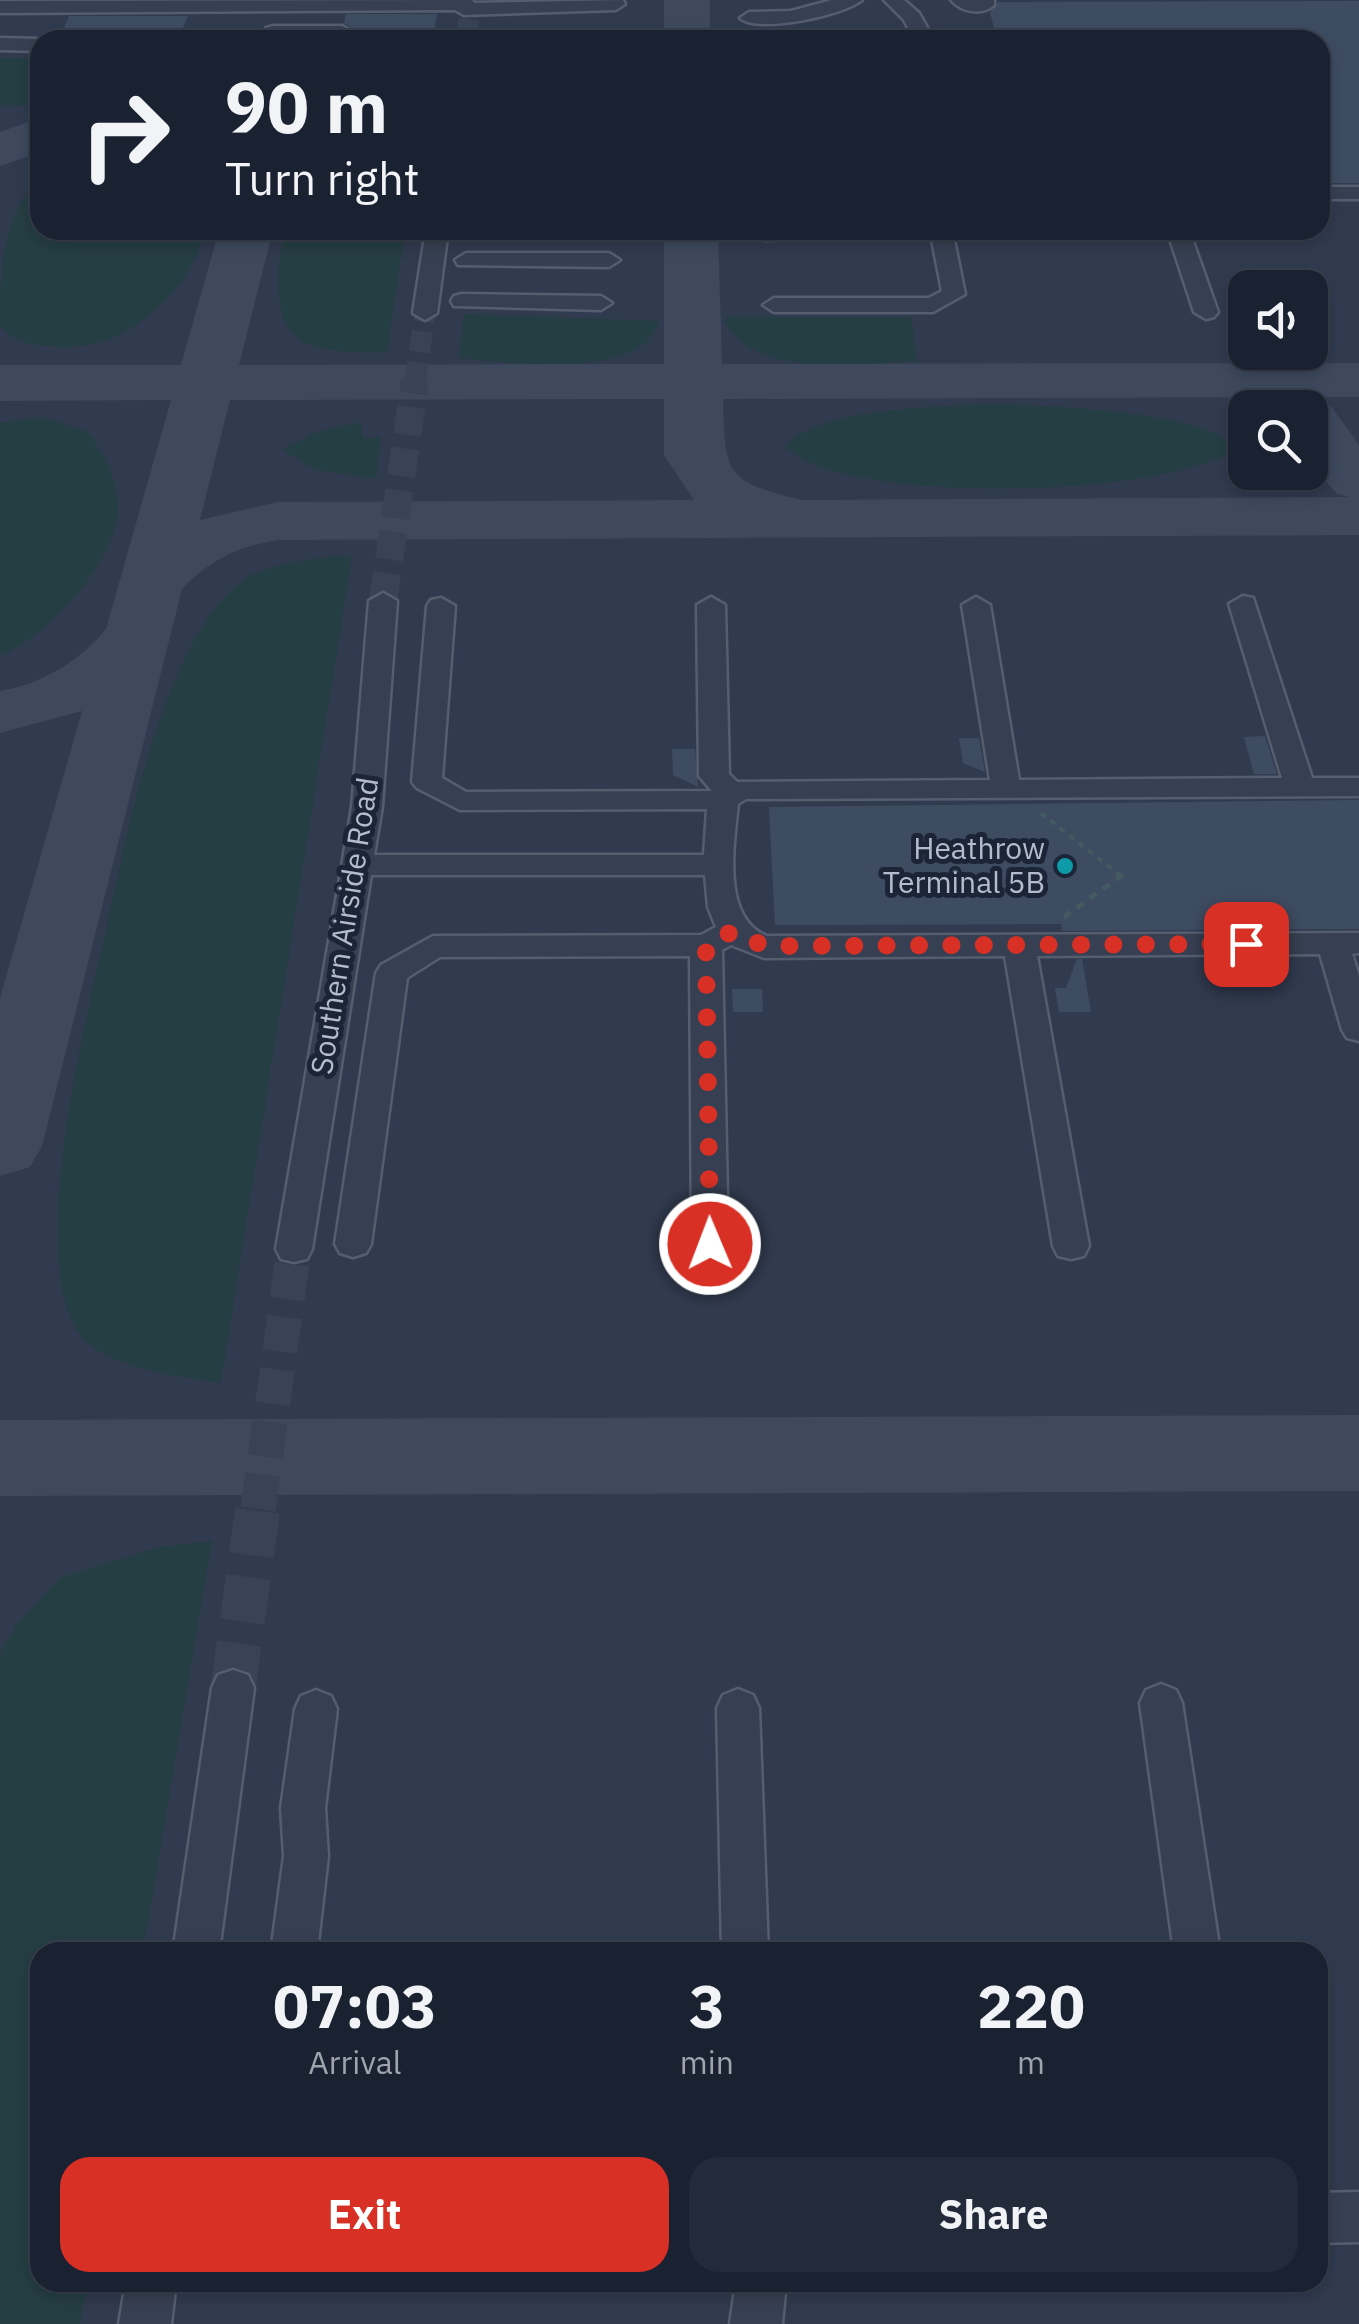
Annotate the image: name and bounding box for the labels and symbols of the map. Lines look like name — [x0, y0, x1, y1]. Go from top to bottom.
street label: Southern Airside Road — [301, 774, 386, 1077]
place label: Heathrow Terminal 5B — [883, 828, 1045, 901]
marker: Heathrow Terminal 5B — [1054, 855, 1076, 877]
pin — [1204, 902, 1289, 987]
position arrow — [658, 1192, 762, 1296]

